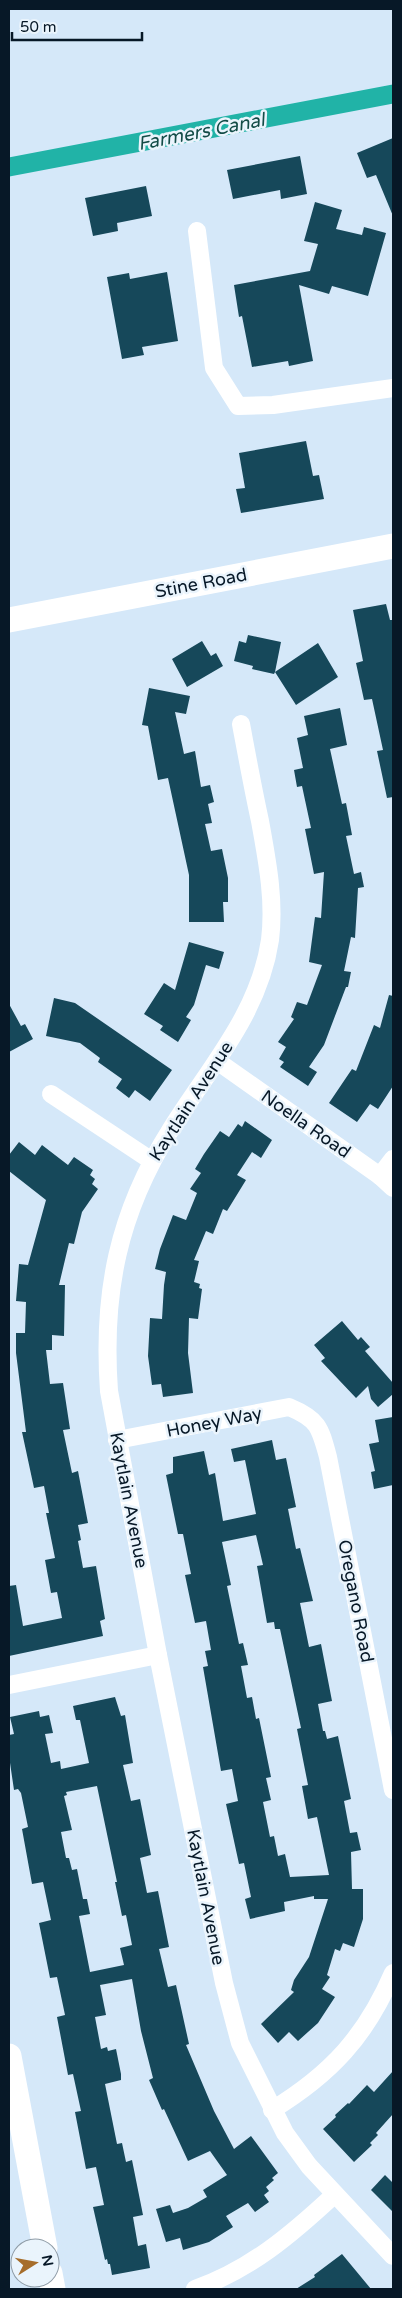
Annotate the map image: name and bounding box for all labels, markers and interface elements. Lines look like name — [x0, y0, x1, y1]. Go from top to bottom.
scale bar — [12, 10, 142, 42]
text: 50 m — [20, 18, 57, 36]
water label: Farmers Canal — [136, 108, 269, 155]
street label: Stine Road — [153, 563, 249, 603]
street label: Kaytlain Avenue — [144, 1037, 238, 1165]
street label: Noella Road — [257, 1085, 355, 1163]
street label: Honey Way — [164, 1402, 264, 1442]
street label: Kaytlain Avenue — [105, 1430, 153, 1570]
street label: Oregano Road — [333, 1538, 379, 1664]
street label: Kaytlain Avenue — [182, 1827, 230, 1967]
north arrow — [10, 2238, 60, 2288]
text: N — [38, 2253, 57, 2268]

